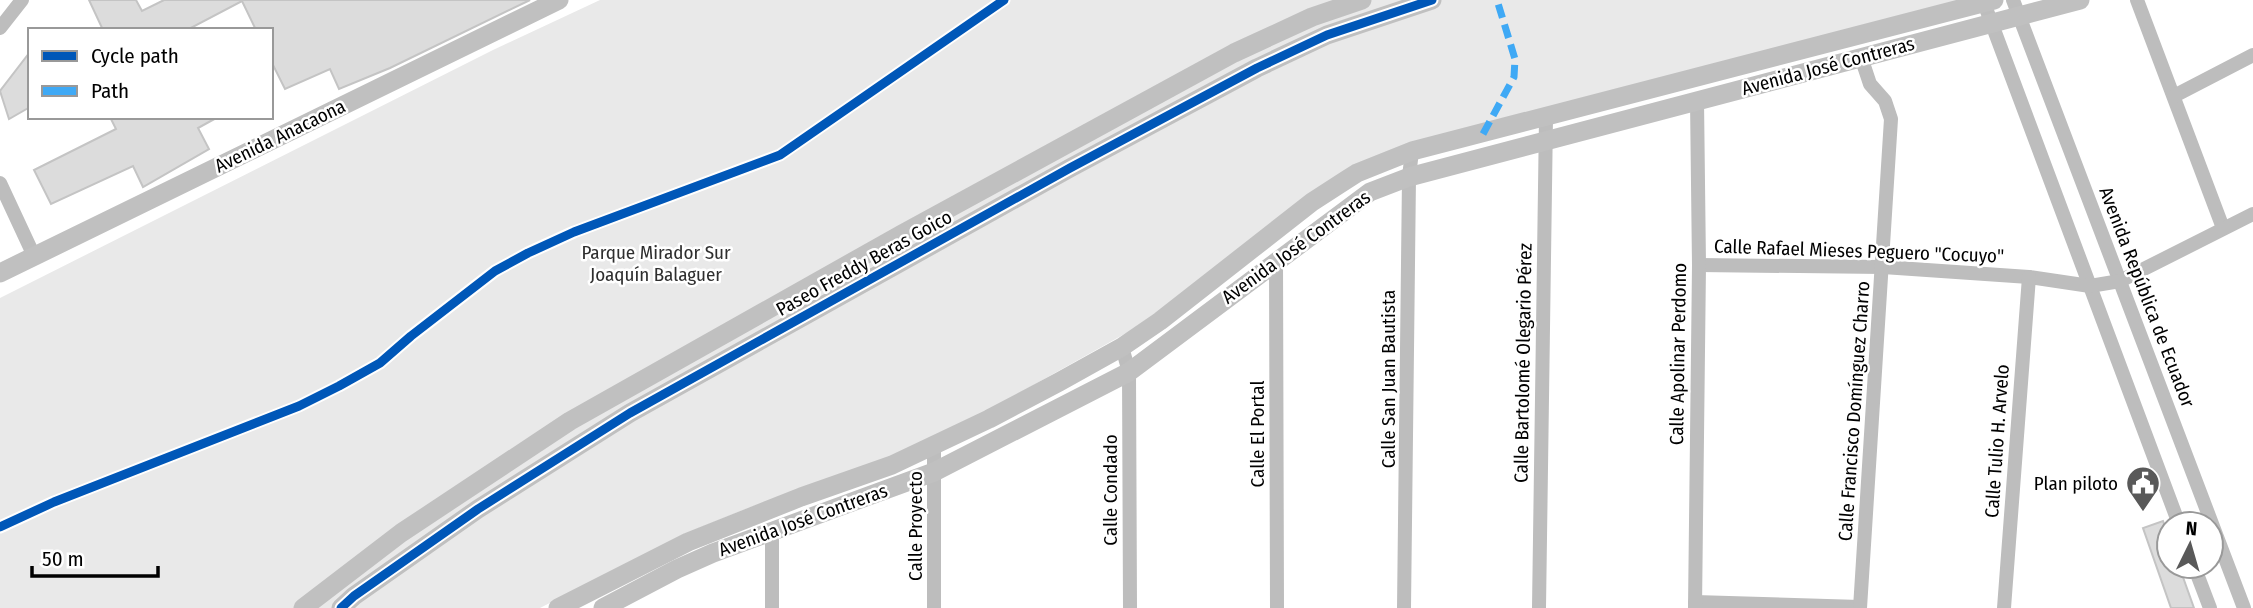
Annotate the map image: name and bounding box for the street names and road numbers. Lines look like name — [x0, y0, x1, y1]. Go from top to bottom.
street label: Avenida José Contreras — [1739, 32, 1917, 100]
street label: Avenida Anacaona — [211, 94, 349, 178]
street label: Avenida República de Ecuador — [2094, 184, 2200, 411]
street label: Avenida José Contreras — [1217, 185, 1375, 309]
street label: Paseo Freddy Beras Goico — [772, 205, 956, 321]
street label: Calle Rafael Mieses Peguero "Cocuyo" — [1714, 234, 2004, 268]
street label: Calle Bartolomé Olegario Pérez — [1509, 243, 1537, 483]
street label: Calle Apolinar Perdomo — [1665, 263, 1691, 445]
street label: Calle Francisco Domínguez Charro — [1833, 280, 1875, 542]
street label: Calle San Juan Bautista — [1377, 290, 1400, 468]
street label: Calle Tulio H. Arvelo — [1980, 363, 2014, 519]
street label: Calle El Portal — [1246, 381, 1269, 487]
street label: Calle Condado — [1099, 434, 1122, 546]
street label: Calle Proyecto — [904, 471, 927, 581]
street label: Avenida José Contreras — [715, 479, 891, 561]

